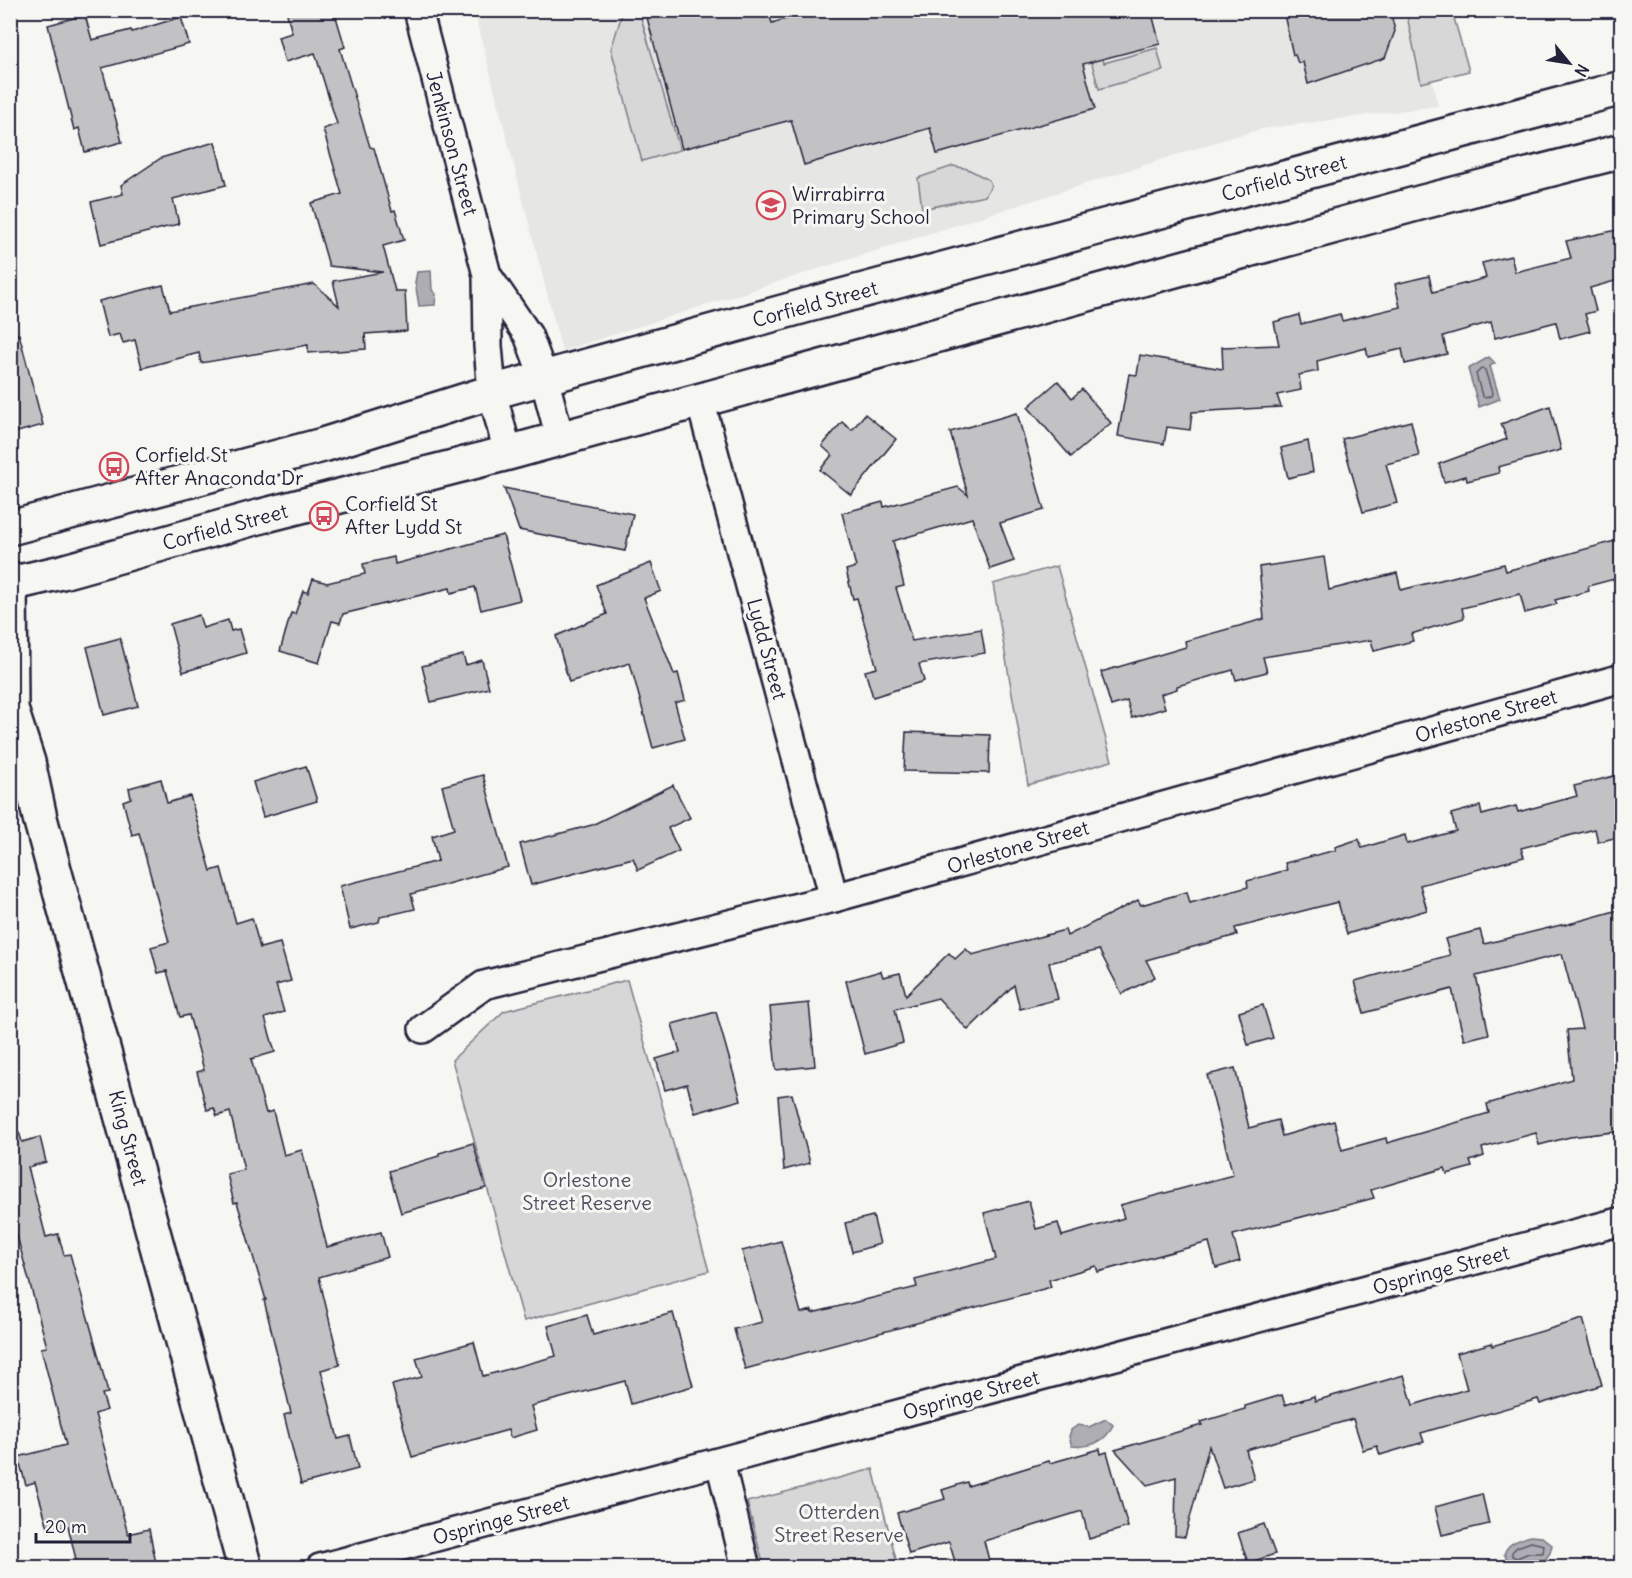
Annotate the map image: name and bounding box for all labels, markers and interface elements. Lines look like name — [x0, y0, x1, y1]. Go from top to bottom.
north arrow — [1539, 33, 1599, 93]
text: N — [1571, 61, 1593, 80]
street label: Jenkinson Street — [421, 68, 484, 218]
street label: Corfield Street — [1219, 149, 1349, 206]
place label: Wirrabirra Primary School — [792, 181, 930, 229]
school or university icon: Wirrabirra Primary School — [755, 189, 787, 221]
street label: Corfield Street — [750, 275, 880, 332]
place label: Corfield St After Anaconda Dr — [135, 442, 303, 490]
bus stop icon: Corfield St After Anaconda Dr — [98, 451, 130, 483]
place label: Corfield St After Lydd St — [345, 491, 463, 539]
street label: Corfield Street — [160, 498, 290, 555]
bus stop icon: Corfield St After Lydd St — [308, 500, 340, 532]
street label: Lydd Street — [742, 596, 793, 702]
street label: Orlestone Street — [1412, 683, 1560, 748]
street label: Orlestone Street — [944, 814, 1092, 879]
street label: King Street — [104, 1087, 153, 1189]
park label: Orlestone Street Reserve — [522, 1167, 652, 1215]
street label: Ospringe Street — [1370, 1239, 1512, 1300]
street label: Ospringe Street — [900, 1364, 1042, 1425]
street label: Ospringe Street — [430, 1489, 572, 1550]
park label: Otterden Street Reserve — [774, 1499, 904, 1547]
scale bar — [36, 1506, 130, 1544]
text: 20 m — [45, 1515, 87, 1538]

